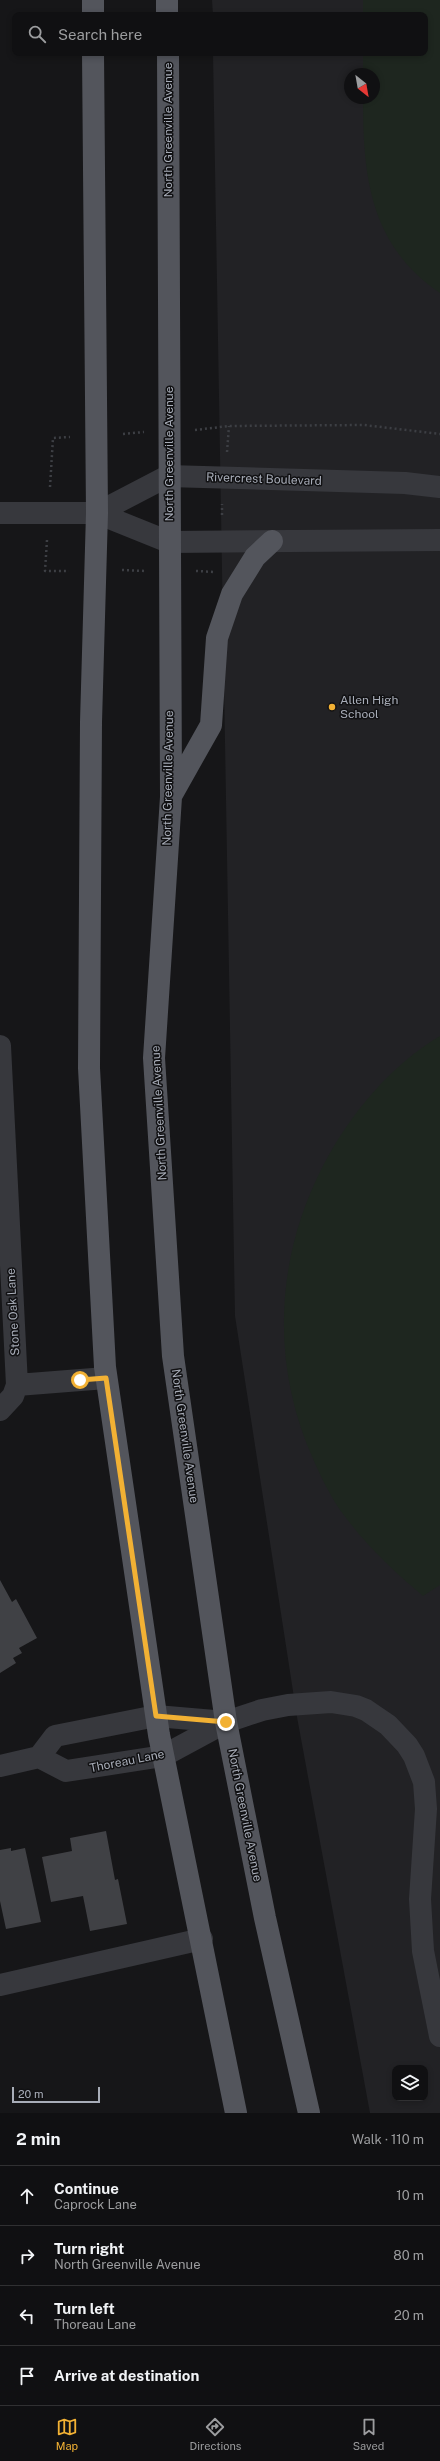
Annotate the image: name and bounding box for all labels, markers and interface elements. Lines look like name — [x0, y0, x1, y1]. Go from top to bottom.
search box — [12, 12, 428, 56]
icon: search — [26, 23, 48, 45]
text: Search here — [58, 26, 142, 43]
street label: North Greenville Avenue — [161, 62, 175, 198]
north arrow — [344, 68, 380, 104]
street label: North Greenville Avenue — [162, 386, 176, 522]
street label: Rivercrest Boulevard — [206, 470, 322, 488]
place label: Allen High School — [340, 693, 399, 721]
marker: Allen High School — [327, 702, 337, 712]
street label: North Greenville Avenue — [160, 710, 176, 846]
street label: North Greenville Avenue — [148, 1045, 170, 1181]
street label: Stone Oak Lane — [4, 1268, 22, 1356]
street label: North Greenville Avenue — [169, 1368, 201, 1504]
route start — [71, 1371, 89, 1389]
route end — [217, 1713, 235, 1731]
street label: Thoreau Lane — [88, 1747, 166, 1775]
street label: North Greenville Avenue — [225, 1747, 265, 1883]
map controls — [392, 2065, 428, 2101]
button: layers — [392, 2065, 428, 2101]
scale bar — [12, 2085, 100, 2104]
text: 20 m — [18, 2088, 43, 2100]
text: 2 min — [16, 2129, 61, 2149]
text: Walk · 110 m — [352, 2132, 424, 2147]
text: Continue — [54, 2180, 119, 2197]
icon: ahead — [16, 2185, 38, 2207]
text: 10 m — [396, 2188, 424, 2203]
text: Caprock Lane — [54, 2197, 137, 2212]
text: Turn right — [54, 2240, 124, 2257]
icon: right — [16, 2245, 38, 2267]
text: 80 m — [393, 2248, 424, 2263]
text: North Greenville Avenue — [54, 2257, 201, 2272]
text: Turn left — [54, 2300, 115, 2317]
icon: left — [16, 2305, 38, 2327]
text: 20 m — [394, 2308, 424, 2323]
text: Thoreau Lane — [54, 2317, 136, 2332]
icon: arrive — [16, 2365, 38, 2387]
text: Arrive at destination — [54, 2367, 199, 2384]
tab: Map — [56, 2416, 78, 2452]
tab: Directions — [190, 2416, 241, 2452]
tab: Saved — [353, 2416, 384, 2452]

